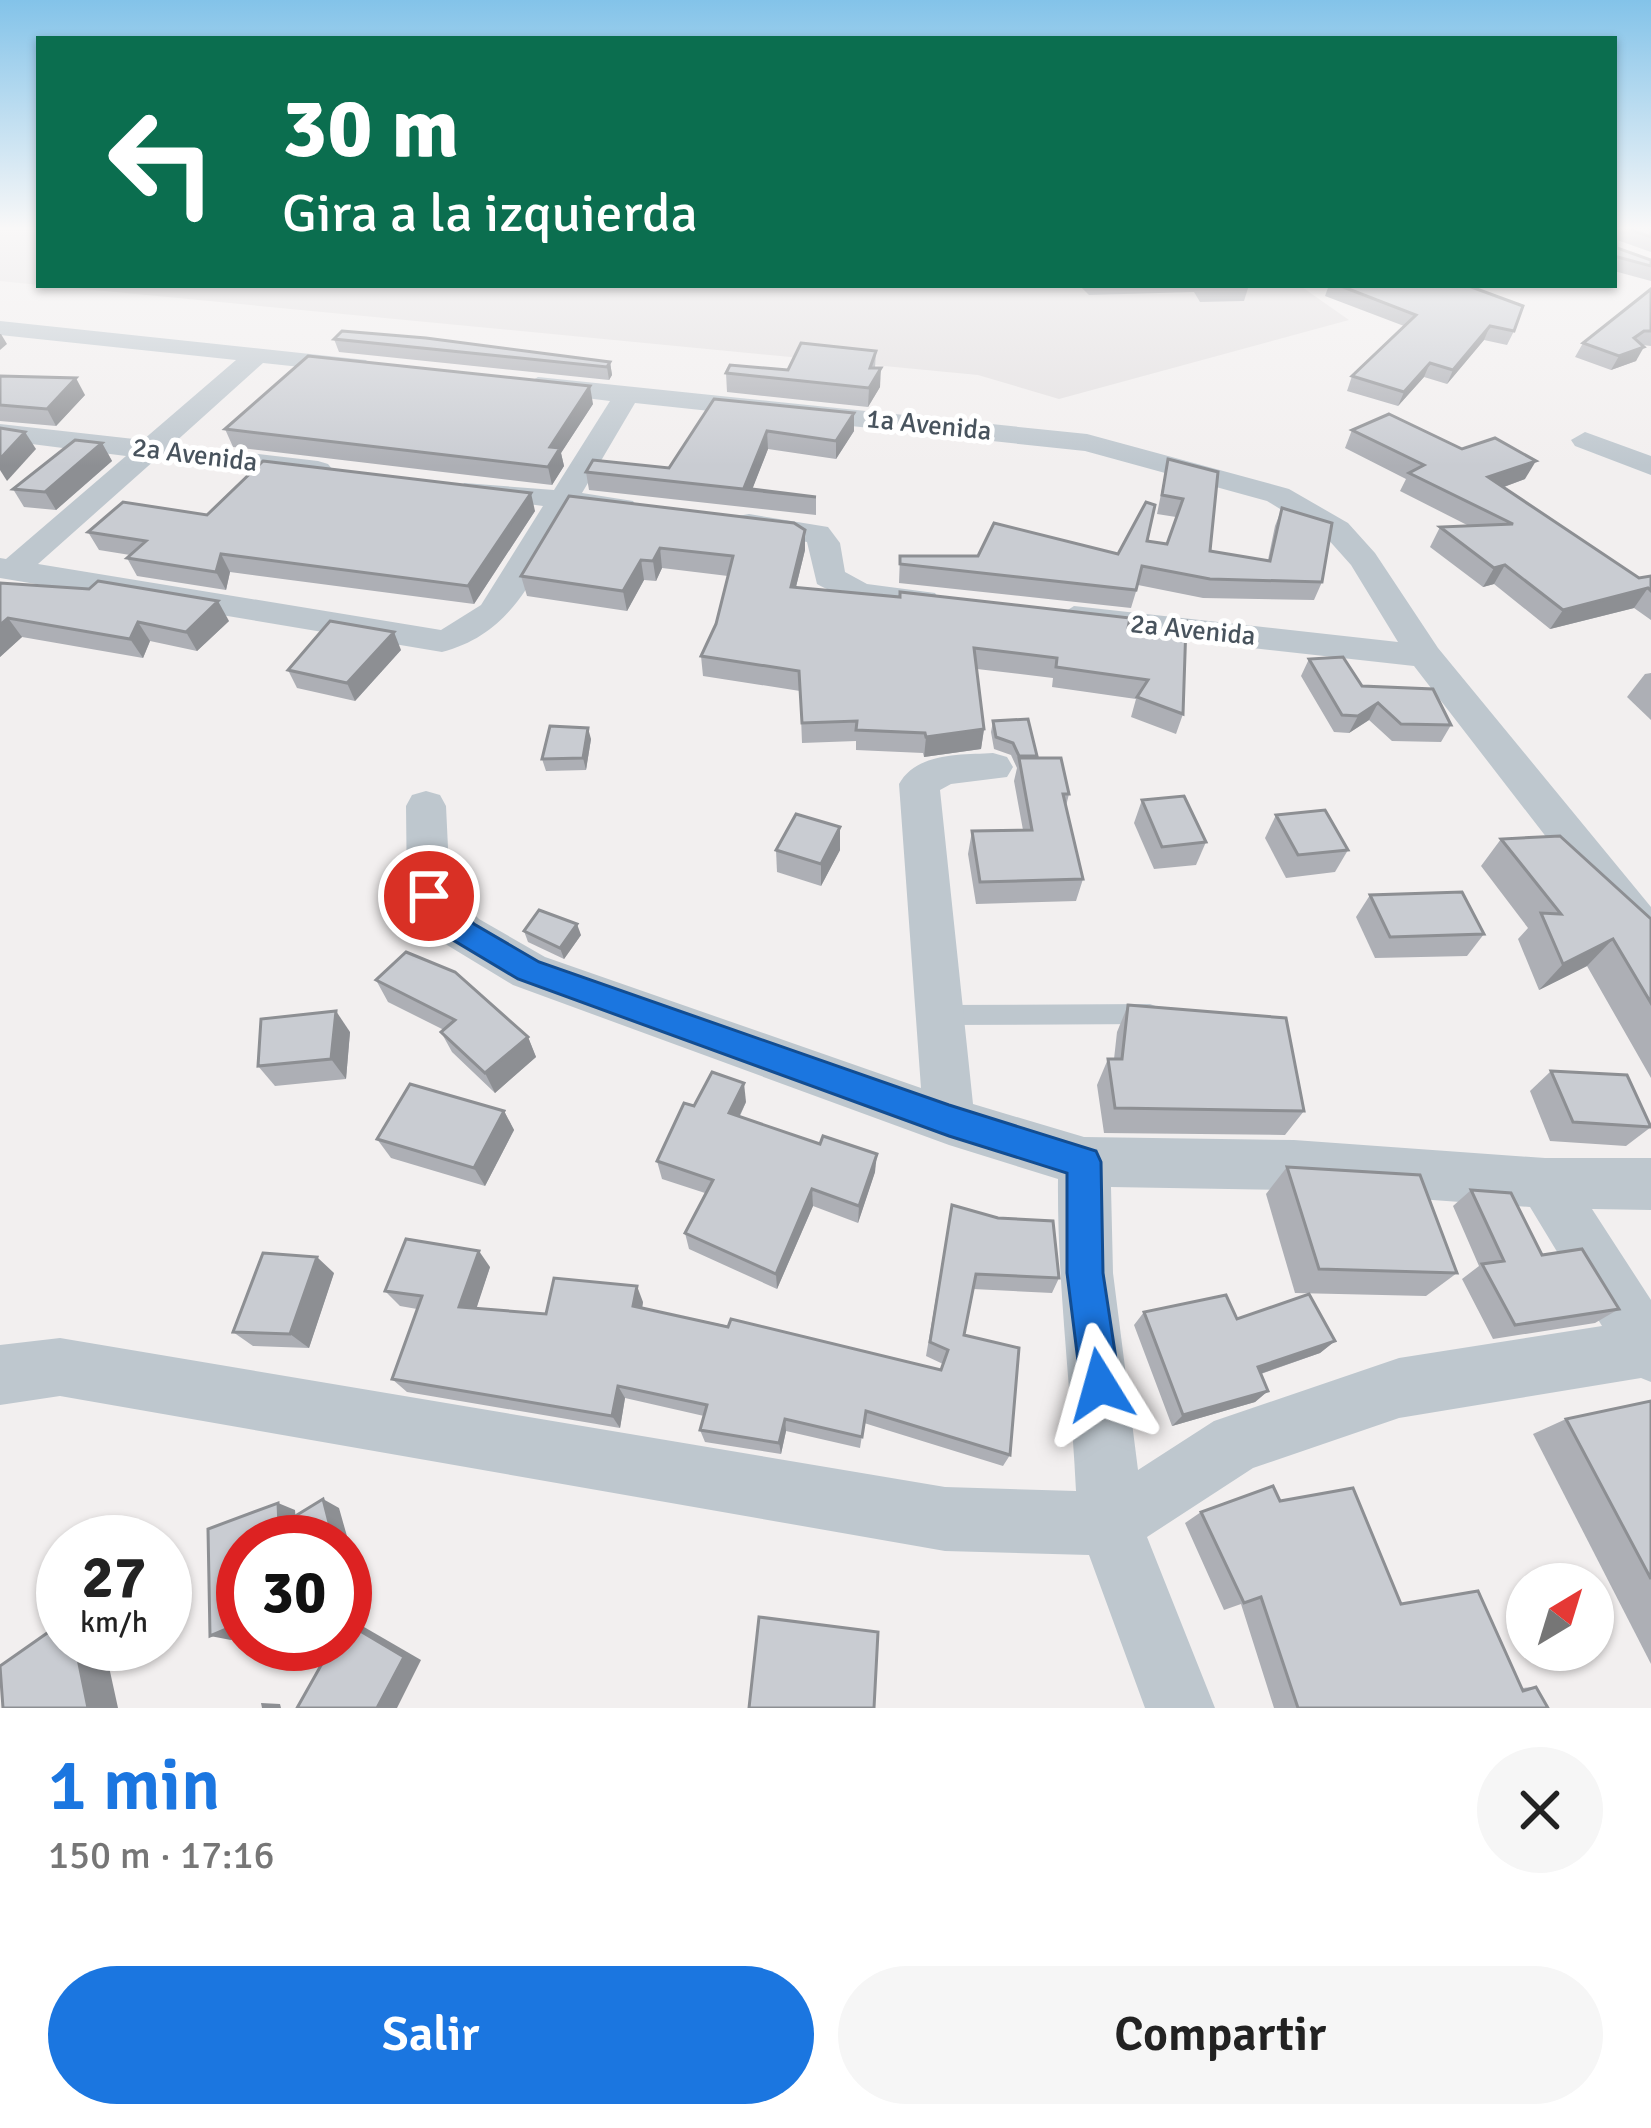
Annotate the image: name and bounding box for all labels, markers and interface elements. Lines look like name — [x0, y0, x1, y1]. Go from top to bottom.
text: 30 m — [282, 77, 459, 181]
icon: left — [84, 84, 240, 240]
text: Gira a la izquierda — [282, 180, 698, 247]
street label: 1a Avenida — [865, 402, 993, 448]
street label: 2a Avenida — [131, 431, 259, 479]
street label: 2a Avenida — [1129, 607, 1257, 653]
pin — [378, 845, 480, 947]
icon: arrive — [396, 863, 462, 929]
position arrow — [1037, 1322, 1163, 1448]
speed limit sign: 30 — [216, 1515, 372, 1671]
text: 27 — [82, 1541, 146, 1615]
north arrow — [1506, 1563, 1614, 1671]
map controls — [1506, 1563, 1614, 1671]
text: km/h — [80, 1604, 148, 1641]
text: 1 min — [48, 1741, 220, 1830]
button: close — [1477, 1747, 1603, 1873]
text: 150 m · 17:16 — [48, 1831, 275, 1879]
button: Salir — [48, 1966, 814, 2104]
button: Compartir — [838, 1966, 1603, 2104]

